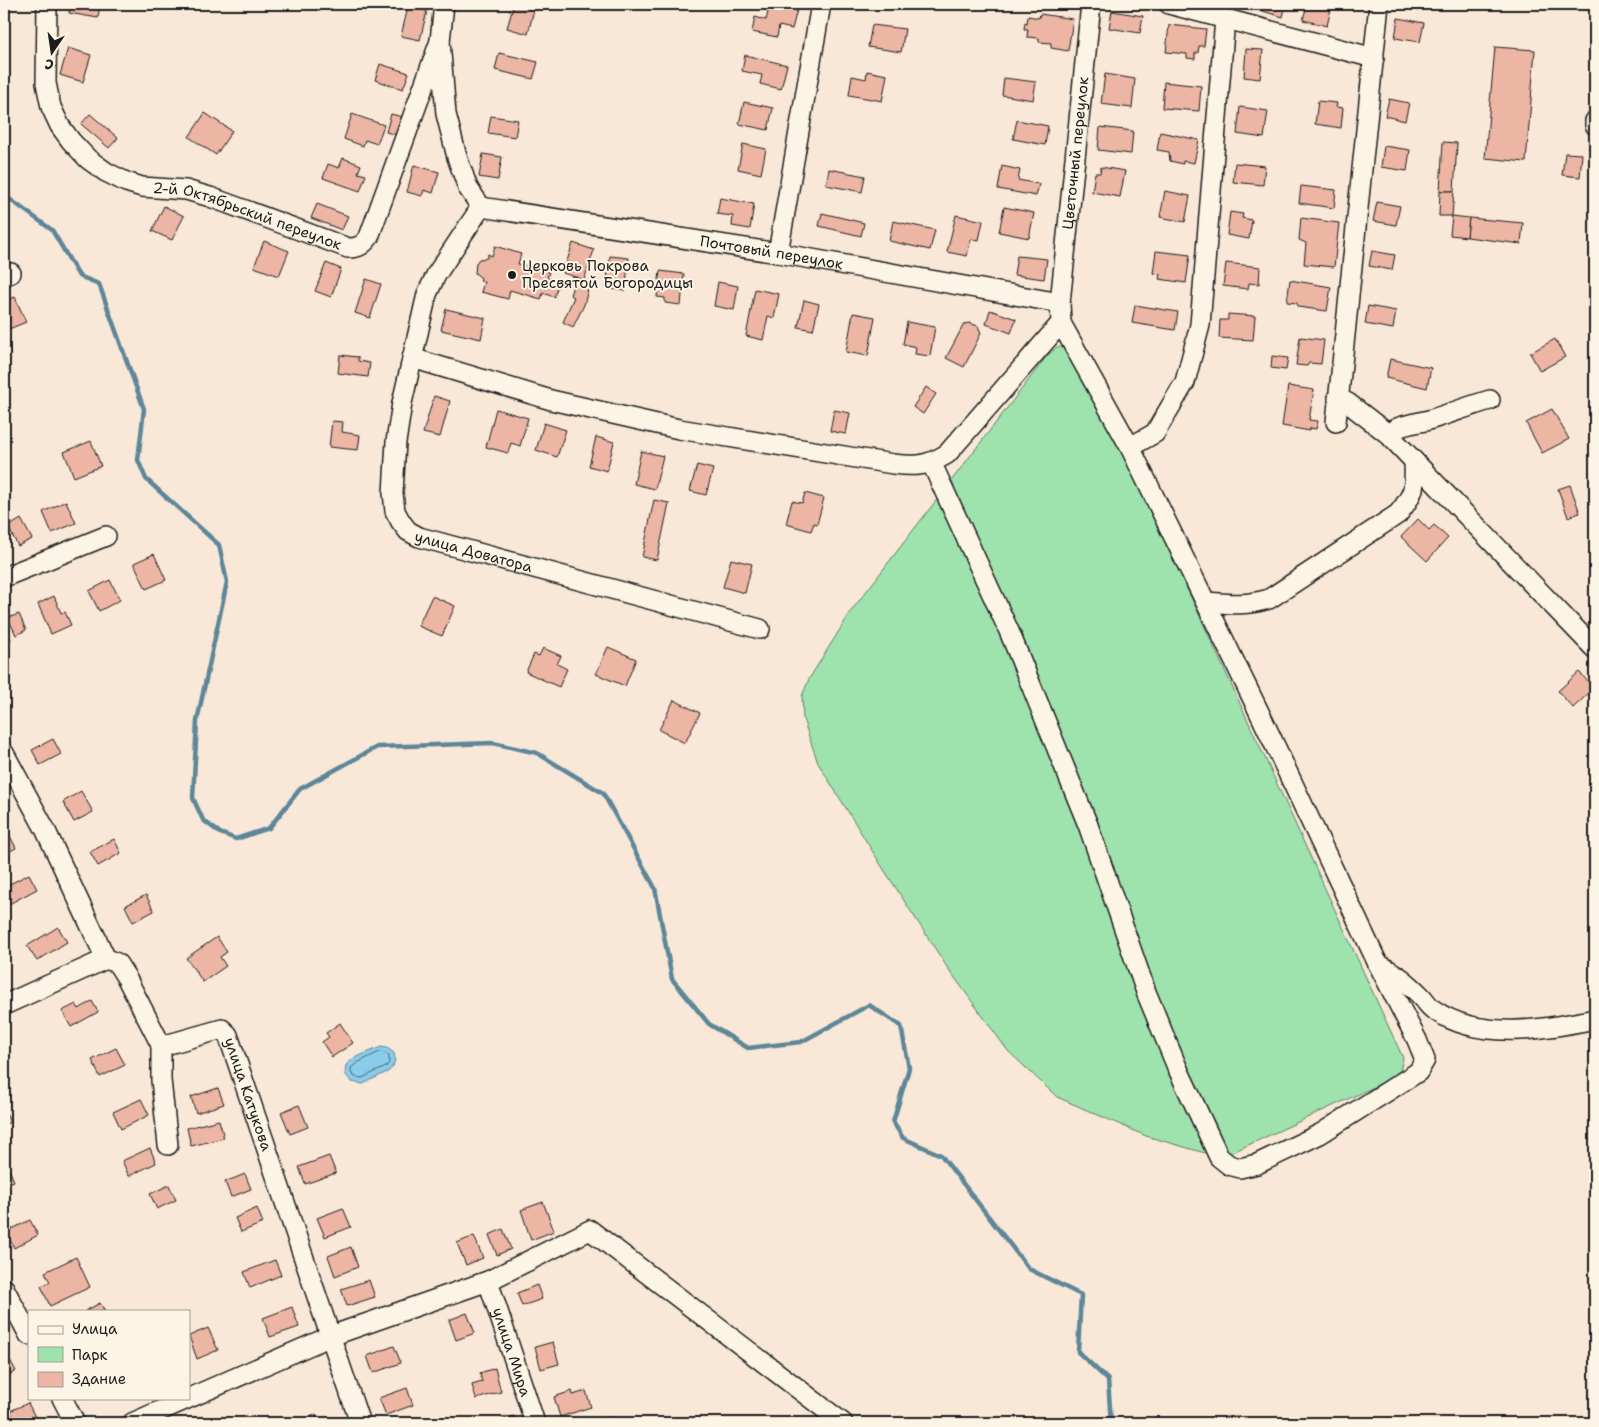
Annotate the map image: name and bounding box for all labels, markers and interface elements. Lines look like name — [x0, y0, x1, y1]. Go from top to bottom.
north arrow — [28, 28, 78, 78]
text: С — [43, 55, 55, 74]
street label: Цветочный переулок — [1058, 76, 1093, 230]
street label: 2-й Октябрьский переулок — [152, 178, 344, 255]
street label: Почтовый переулок — [698, 231, 845, 274]
place label: Церковь Покрова Пресвятой Богородицы — [522, 256, 693, 293]
marker: Церковь Покрова Пресвятой Богородицы — [506, 269, 518, 281]
street label: улица Доватора — [412, 526, 535, 577]
street label: улица Катукова — [220, 1035, 277, 1154]
street label: улица Мира — [488, 1305, 536, 1400]
legend — [28, 1310, 190, 1400]
text: Улица — [72, 1319, 118, 1339]
text: Парк — [72, 1345, 108, 1365]
text: Здание — [72, 1369, 126, 1389]

